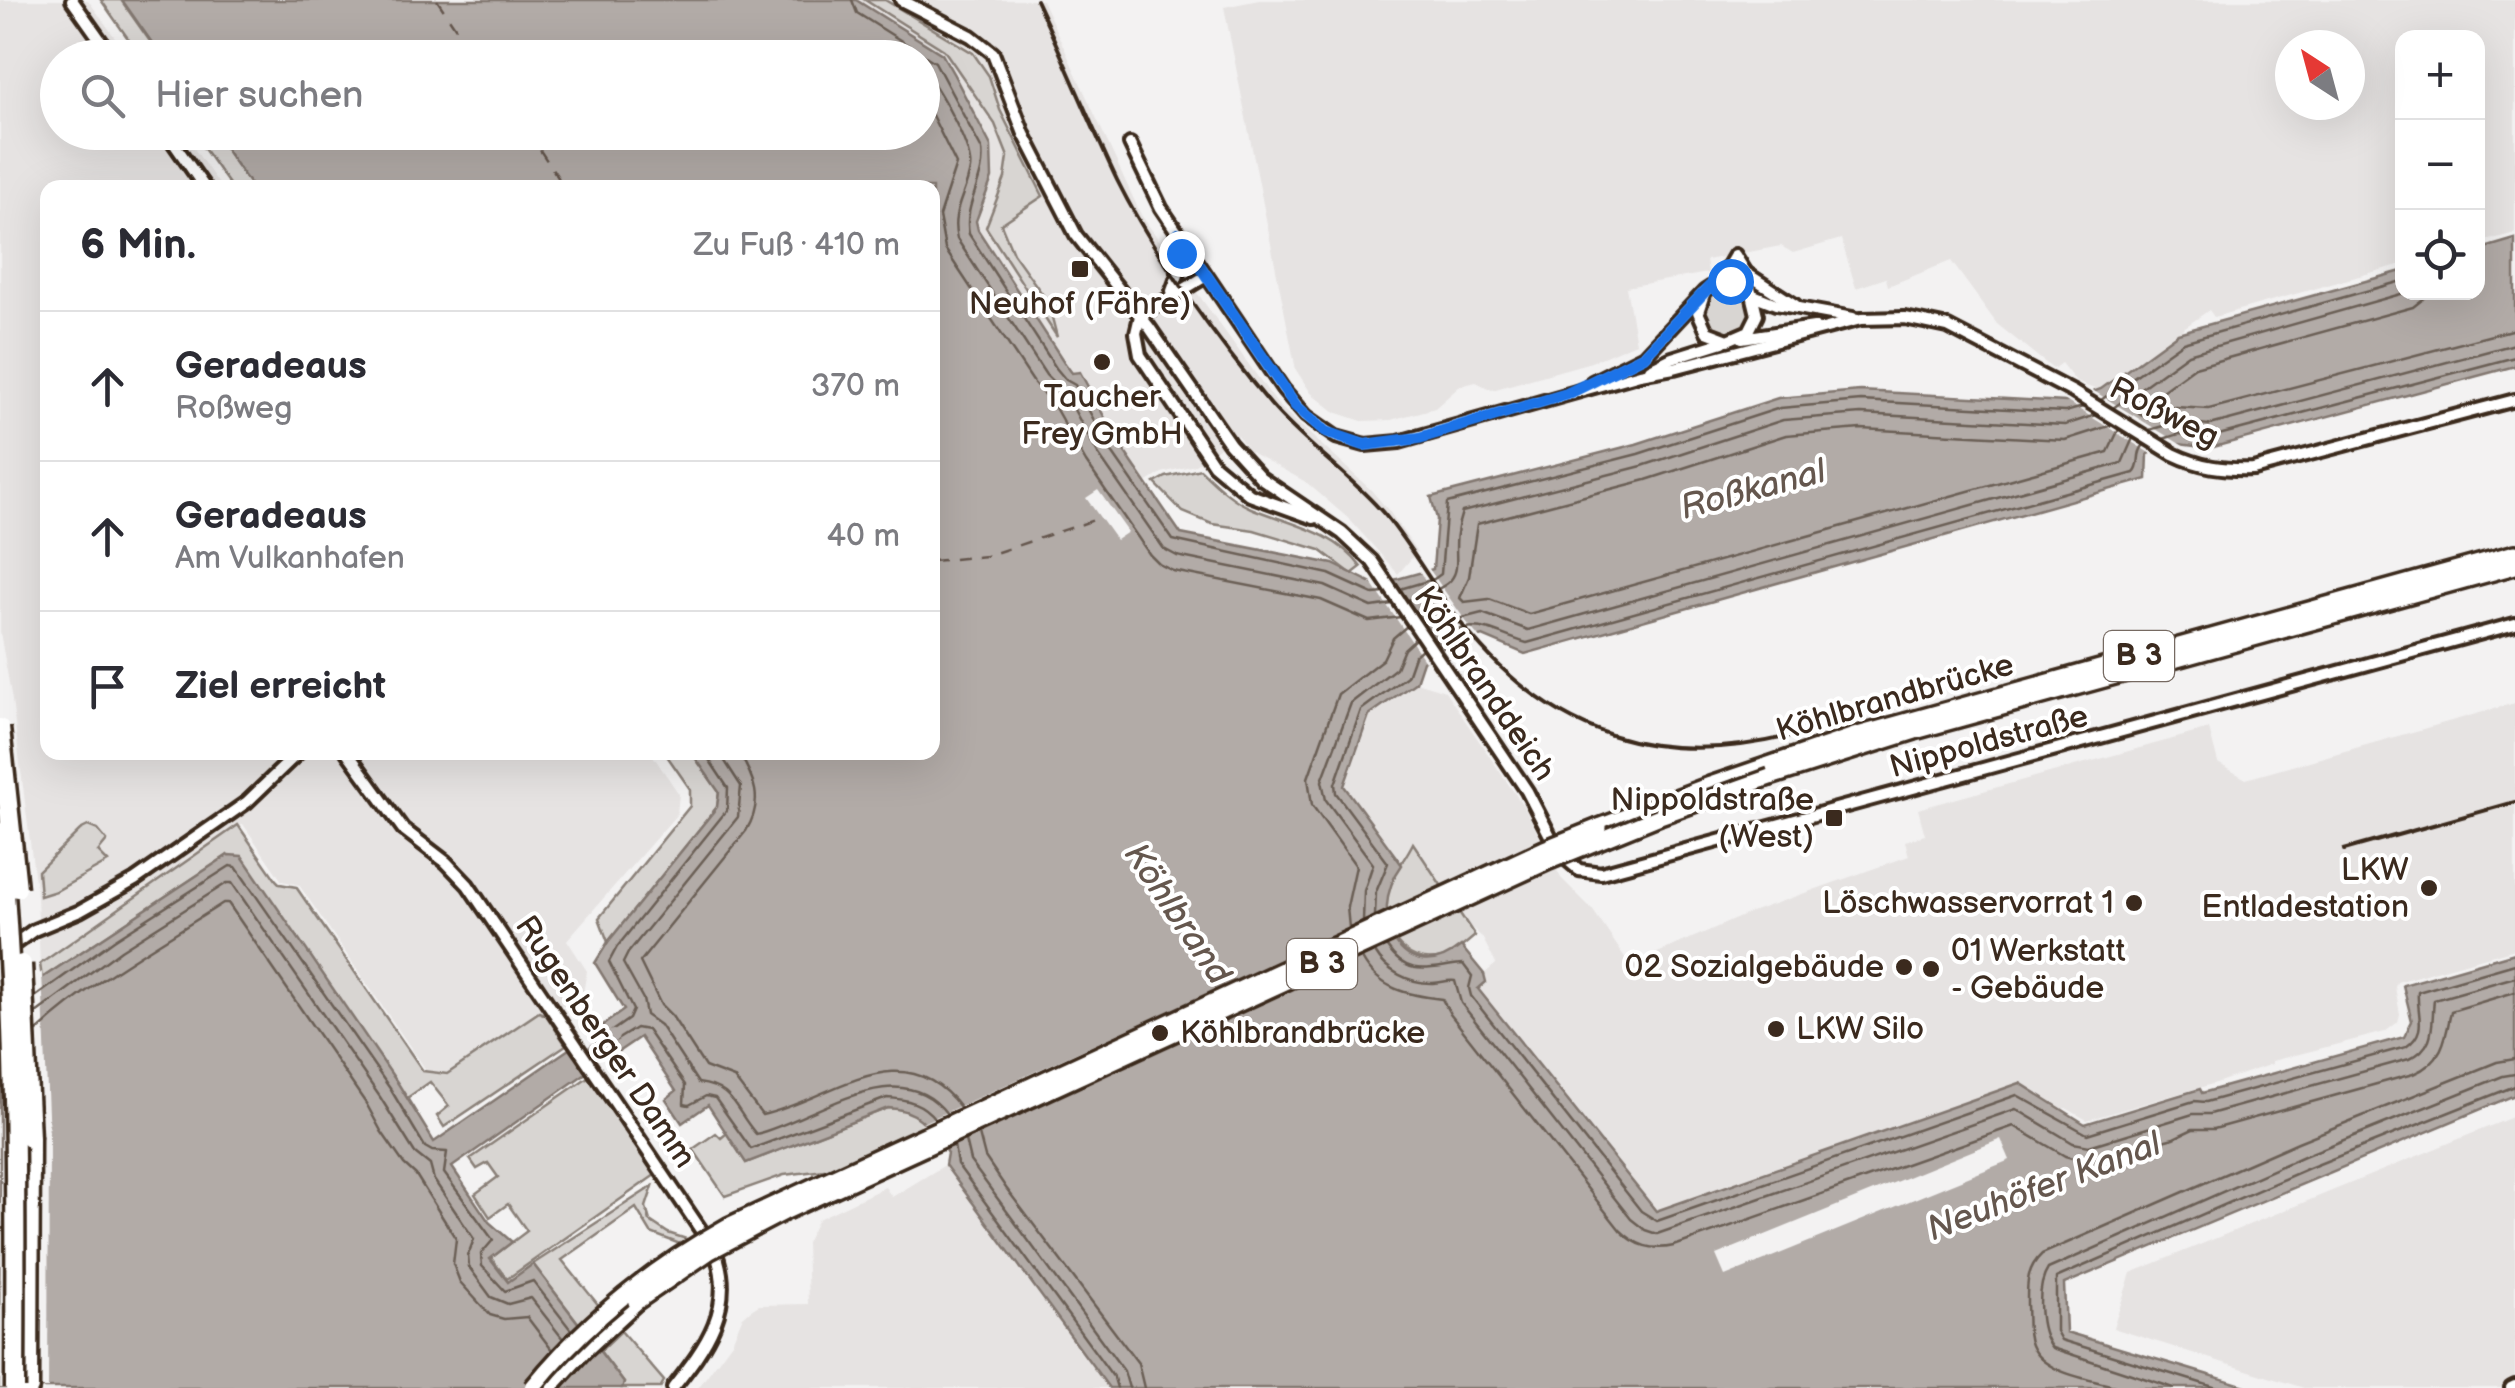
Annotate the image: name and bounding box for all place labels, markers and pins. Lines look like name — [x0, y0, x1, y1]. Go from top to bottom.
marker: Neuhof (Fähre) — [1069, 258, 1091, 280]
place label: Neuhof (Fähre) — [969, 285, 1191, 324]
marker: Taucher Frey GmbH — [1091, 351, 1113, 373]
place label: Taucher Frey GmbH — [1021, 378, 1183, 454]
place label: Nippoldstraße (West) — [1610, 781, 1814, 857]
marker: Nippoldstraße (West) — [1823, 807, 1845, 829]
place label: LKW Entladestation — [2201, 851, 2409, 927]
marker: LKW Entladestation — [2418, 877, 2440, 899]
place label: Löschwasservorrat 1 — [1822, 884, 2114, 923]
marker: Löschwasservorrat 1 — [2123, 892, 2145, 914]
place label: 01 Werkstatt - Gebäude — [1951, 932, 2126, 1008]
place label: 02 Sozialgebäude — [1624, 948, 1884, 987]
marker: 02 Sozialgebäude — [1893, 956, 1915, 978]
marker: 01 Werkstatt - Gebäude — [1920, 958, 1942, 980]
place label: LKW Silo — [1796, 1010, 1924, 1049]
place label: Köhlbrandbrücke — [1180, 1014, 1425, 1053]
marker: LKW Silo — [1765, 1018, 1787, 1040]
marker: Köhlbrandbrücke — [1149, 1022, 1171, 1044]

